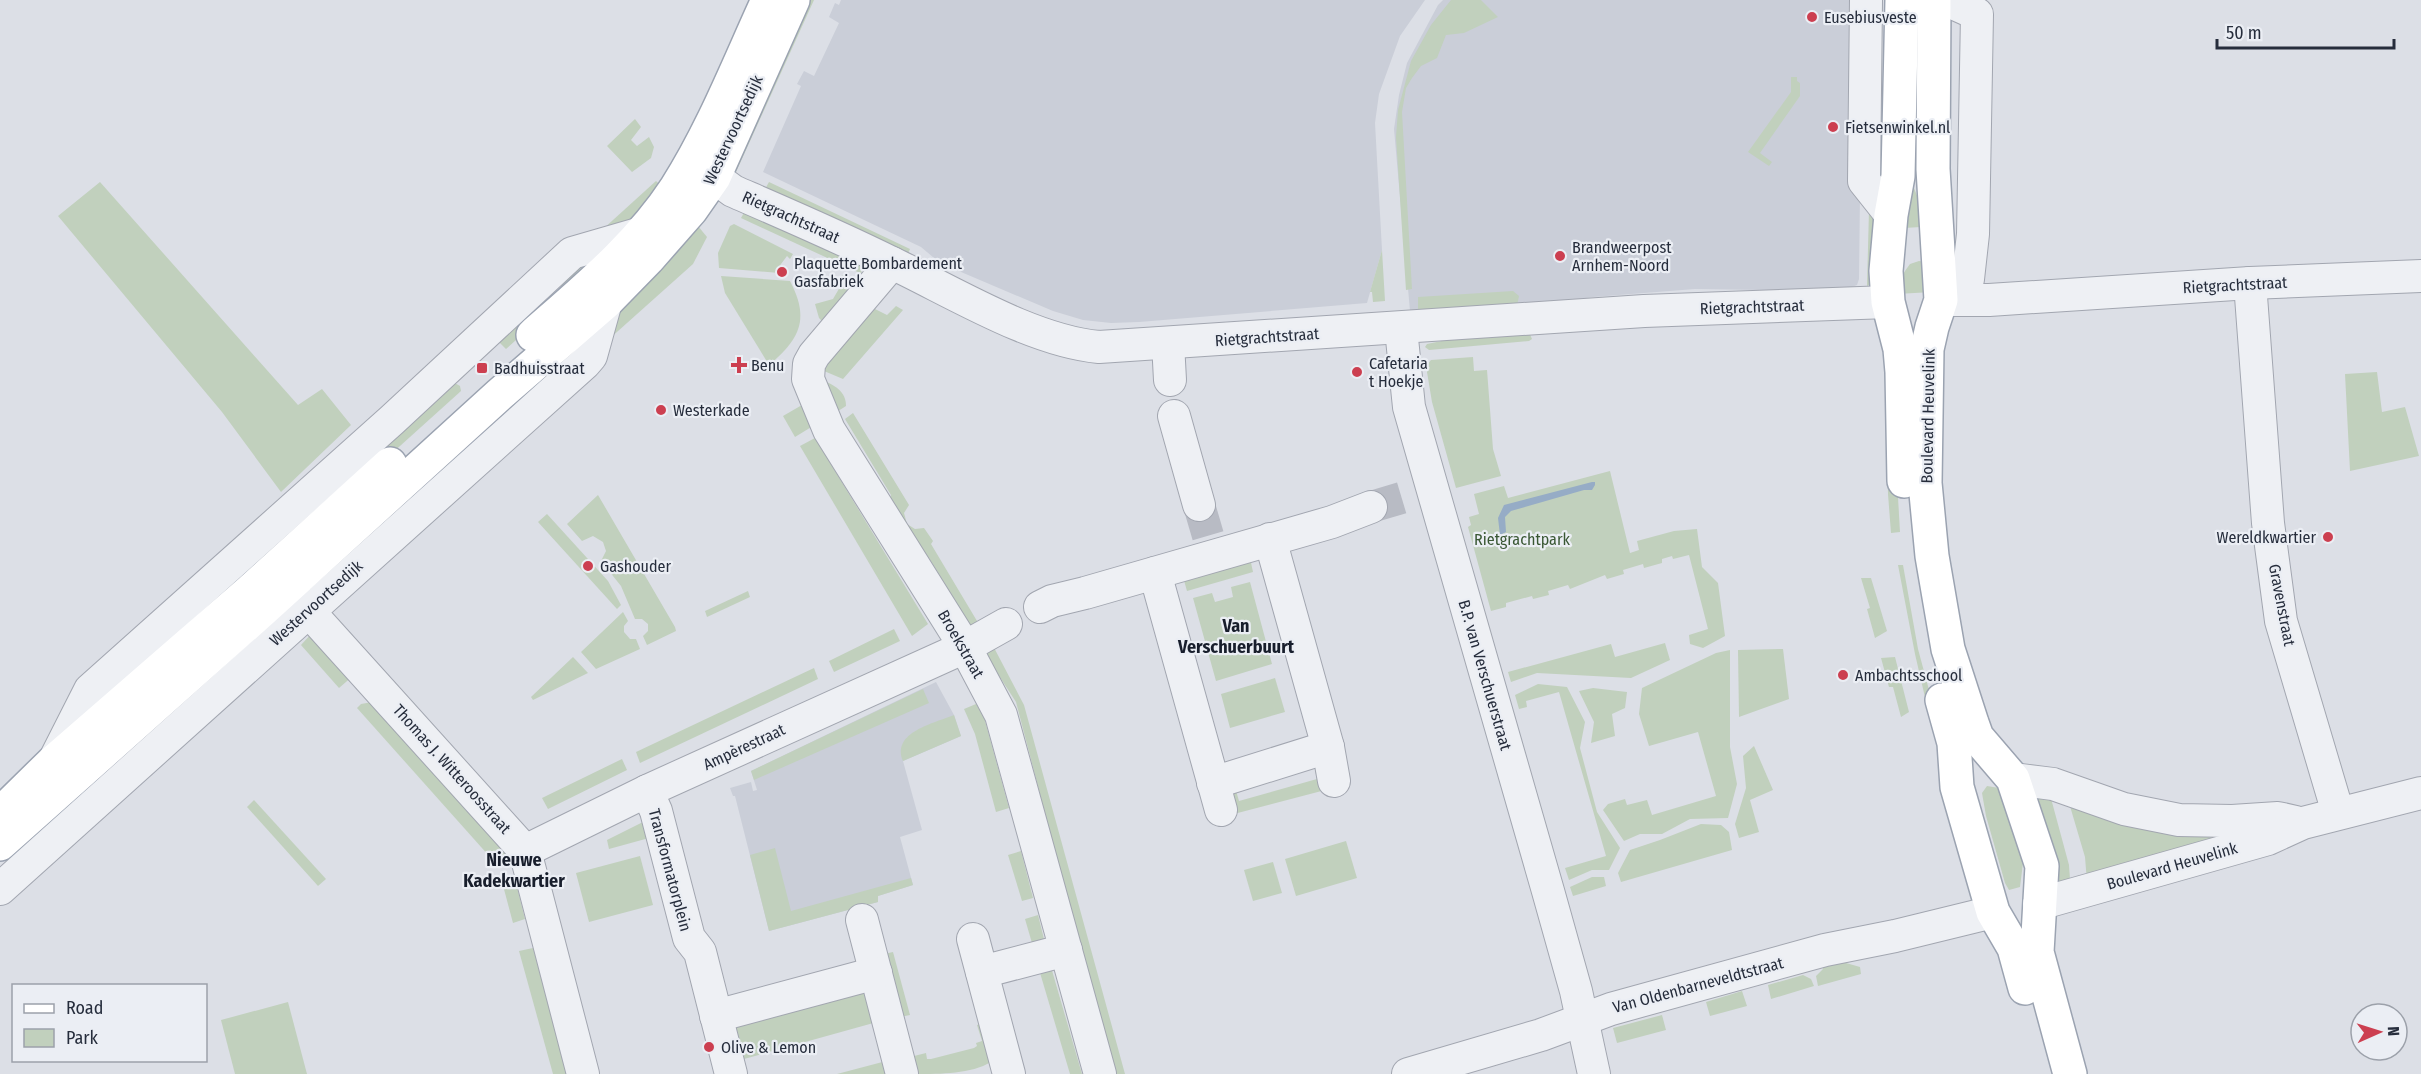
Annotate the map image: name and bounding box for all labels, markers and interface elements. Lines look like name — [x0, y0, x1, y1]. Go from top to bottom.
place label: Eusebiusveste — [1824, 8, 1917, 27]
marker: Eusebiusveste — [1805, 10, 1819, 24]
scale bar — [2217, 12, 2394, 50]
text: 50 m — [2226, 22, 2262, 44]
street label: Westervoortsedijk — [699, 72, 767, 188]
place label: Fietsenwinkel.nl — [1845, 118, 1950, 137]
marker: Fietsenwinkel.nl — [1826, 120, 1840, 134]
street label: Rietgrachtstraat — [739, 187, 843, 247]
place label: Brandweerpost Arnhem-Noord — [1572, 238, 1672, 275]
marker: Brandweerpost Arnhem-Noord — [1553, 249, 1567, 263]
place label: Plaquette Bombardement Gasfabriek — [794, 254, 963, 291]
marker: Plaquette Bombardement Gasfabriek — [775, 265, 789, 279]
street label: Rietgrachtstraat — [2182, 273, 2288, 297]
street label: Rietgrachtstraat — [1699, 296, 1805, 318]
street label: Rietgrachtstraat — [1214, 324, 1321, 350]
street label: Boulevard Heuvelink — [1917, 348, 1939, 484]
place label: Cafetaria t Hoekje — [1369, 354, 1428, 391]
place label: Benu — [751, 356, 784, 375]
marker: Benu — [732, 358, 746, 372]
place label: Badhuisstraat — [494, 359, 585, 378]
marker: Badhuisstraat — [475, 361, 489, 375]
marker: Cafetaria t Hoekje — [1350, 365, 1364, 379]
place label: Westerkade — [673, 401, 750, 420]
marker: Westerkade — [654, 403, 668, 417]
place label: Wereldkwartier — [2217, 528, 2316, 547]
park label: Rietgrachtpark — [1474, 530, 1570, 549]
marker: Wereldkwartier — [2321, 530, 2335, 544]
street label: Westervoortsedijk — [266, 556, 367, 650]
place label: Gashouder — [600, 557, 671, 576]
marker: Gashouder — [581, 559, 595, 573]
street label: Gravenstraat — [2265, 562, 2299, 648]
street label: B.P. van Verschuerstraat — [1454, 598, 1516, 753]
street label: Broekstraat — [934, 607, 989, 682]
district label: Van Verschuerbuurt — [1177, 615, 1295, 658]
place label: Ambachtsschool — [1855, 666, 1962, 685]
marker: Ambachtsschool — [1836, 668, 1850, 682]
street label: Thomas J. Witteroosstraat — [389, 701, 516, 838]
street label: Ampèrestraat — [700, 719, 789, 774]
street label: Transformatorplein — [645, 807, 695, 933]
street label: Boulevard Heuvelink — [2105, 838, 2240, 894]
district label: Nieuwe Kadekwartier — [463, 849, 565, 892]
street label: Van Oldenbarneveldtstraat — [1611, 953, 1786, 1017]
legend — [12, 984, 207, 1062]
text: Road — [66, 997, 103, 1019]
north arrow — [2349, 1002, 2409, 1062]
text: N — [2384, 1026, 2403, 1037]
text: Park — [66, 1027, 99, 1049]
place label: Olive & Lemon — [721, 1038, 816, 1057]
marker: Olive & Lemon — [702, 1040, 716, 1054]

